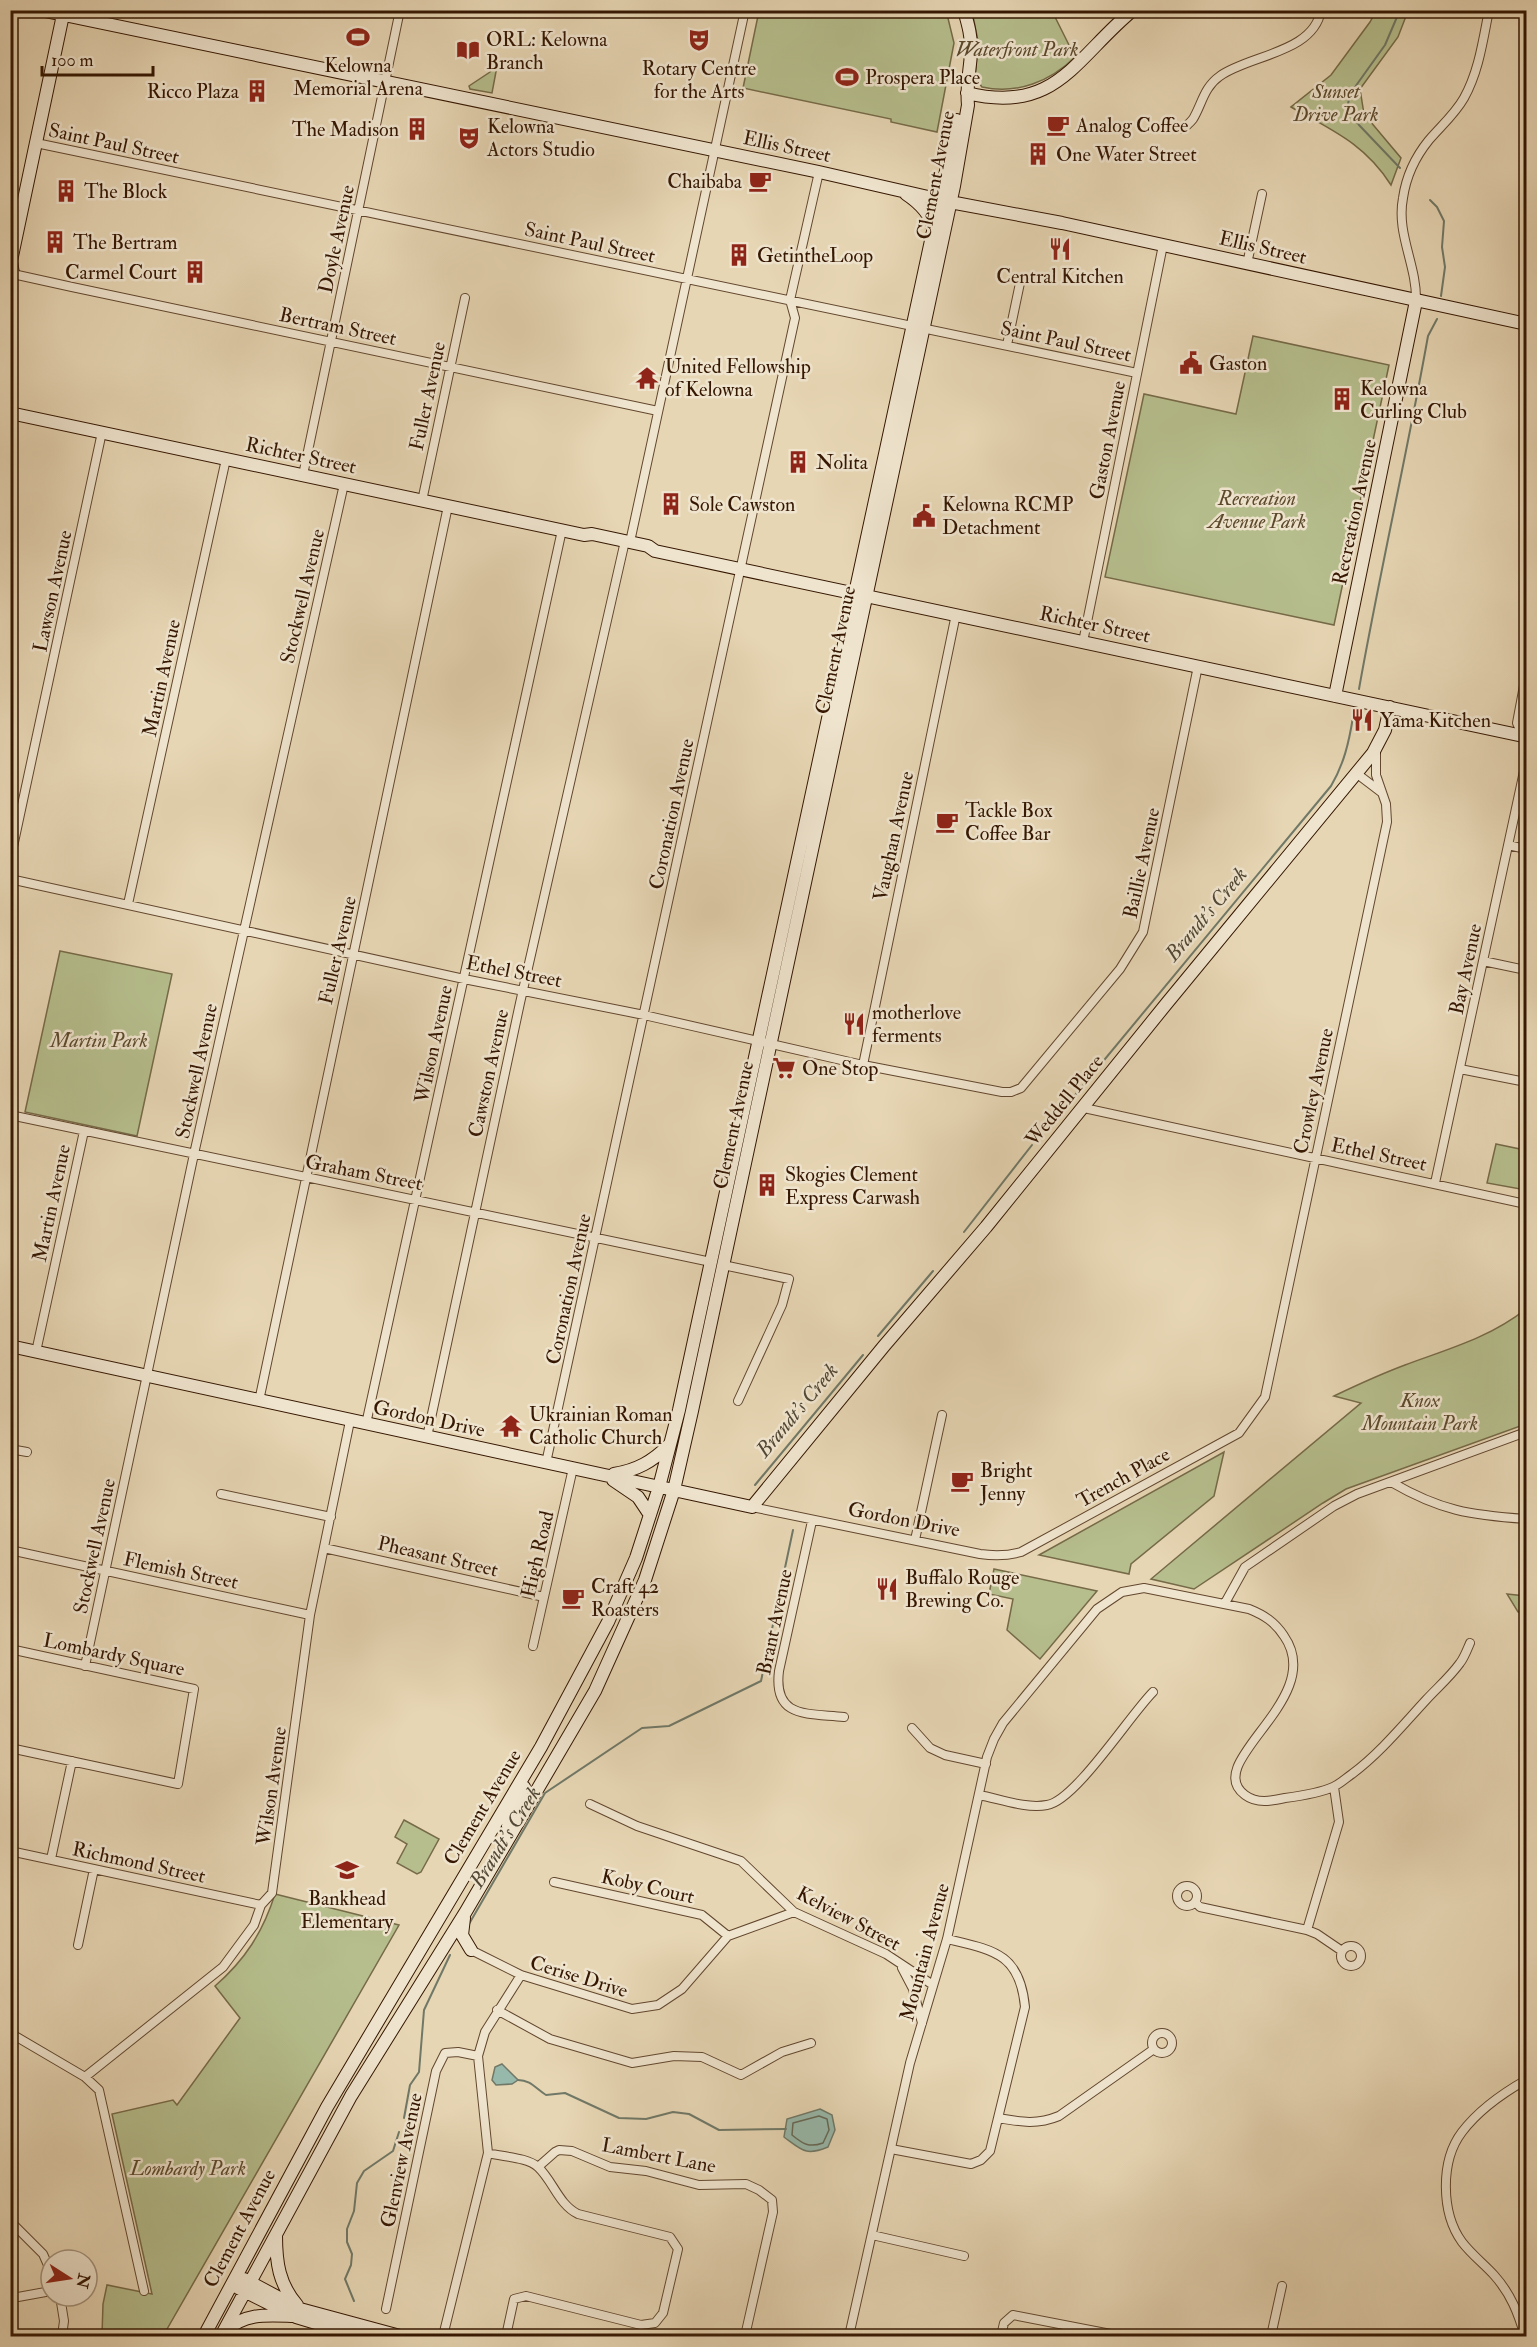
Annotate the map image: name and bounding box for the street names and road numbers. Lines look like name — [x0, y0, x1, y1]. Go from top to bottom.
street label: Clement Avenue — [911, 109, 960, 242]
street label: Saint Paul Street — [46, 117, 182, 170]
street label: Ellis Street — [741, 125, 834, 168]
street label: Doyle Avenue — [313, 183, 360, 296]
street label: Saint Paul Street — [522, 216, 658, 269]
street label: Ellis Street — [1217, 225, 1310, 270]
street label: Bertram Street — [277, 302, 399, 351]
street label: Saint Paul Street — [998, 315, 1134, 368]
street label: Fuller Avenue — [404, 339, 451, 453]
street label: Gaston Avenue — [1084, 379, 1131, 502]
street label: Richter Street — [243, 432, 359, 480]
street label: Recreation Avenue — [1327, 437, 1382, 587]
street label: Stockwell Avenue — [275, 526, 330, 666]
street label: Lawson Avenue — [27, 528, 78, 654]
street label: Clement Avenue — [810, 584, 861, 717]
street label: Richter Street — [1037, 601, 1153, 649]
street label: Martin Avenue — [137, 617, 186, 739]
street label: Coronation Avenue — [643, 736, 700, 892]
street label: Vaughan Avenue — [868, 769, 919, 903]
street label: Baillie Avenue — [1118, 805, 1165, 921]
street label: Fuller Avenue — [313, 893, 362, 1007]
street label: Bay Avenue — [1444, 921, 1487, 1017]
street label: Ethel Street — [464, 950, 565, 993]
street label: Wilson Avenue — [409, 983, 458, 1106]
street label: Stockwell Avenue — [170, 1001, 223, 1141]
street label: Cawston Avenue — [463, 1007, 514, 1139]
street label: Crowley Avenue — [1288, 1026, 1339, 1156]
street label: Weddell Place — [1019, 1049, 1109, 1152]
street label: Clement Avenue — [708, 1059, 759, 1192]
street label: Ethel Street — [1329, 1132, 1430, 1177]
street label: Martin Avenue — [27, 1142, 76, 1264]
street label: Graham Street — [303, 1149, 425, 1196]
street label: Coronation Avenue — [540, 1211, 597, 1367]
street label: Gordon Drive — [371, 1394, 487, 1443]
street label: Trench Place — [1072, 1442, 1174, 1513]
street label: Stockwell Avenue — [68, 1476, 121, 1616]
street label: Gordon Drive — [846, 1496, 962, 1543]
street label: High Road — [515, 1508, 560, 1600]
street label: Pheasant Street — [375, 1530, 501, 1583]
street label: Flemish Street — [121, 1546, 241, 1595]
street label: Brant Avenue — [751, 1567, 798, 1677]
street label: Lombardy Square — [41, 1627, 187, 1682]
street label: Wilson Avenue — [251, 1725, 292, 1848]
street label: Clement Avenue — [438, 1745, 527, 1870]
street label: Richmond Street — [70, 1836, 208, 1889]
street label: Koby Court — [599, 1864, 697, 1909]
street label: Kelview Street — [793, 1881, 905, 1956]
street label: Mountain Avenue — [894, 1881, 955, 2024]
street label: Cerise Drive — [527, 1950, 631, 2003]
street label: Glenview Avenue — [375, 2091, 428, 2230]
street label: Lambert Lane — [600, 2132, 718, 2179]
street label: Clement Avenue — [198, 2165, 281, 2292]

